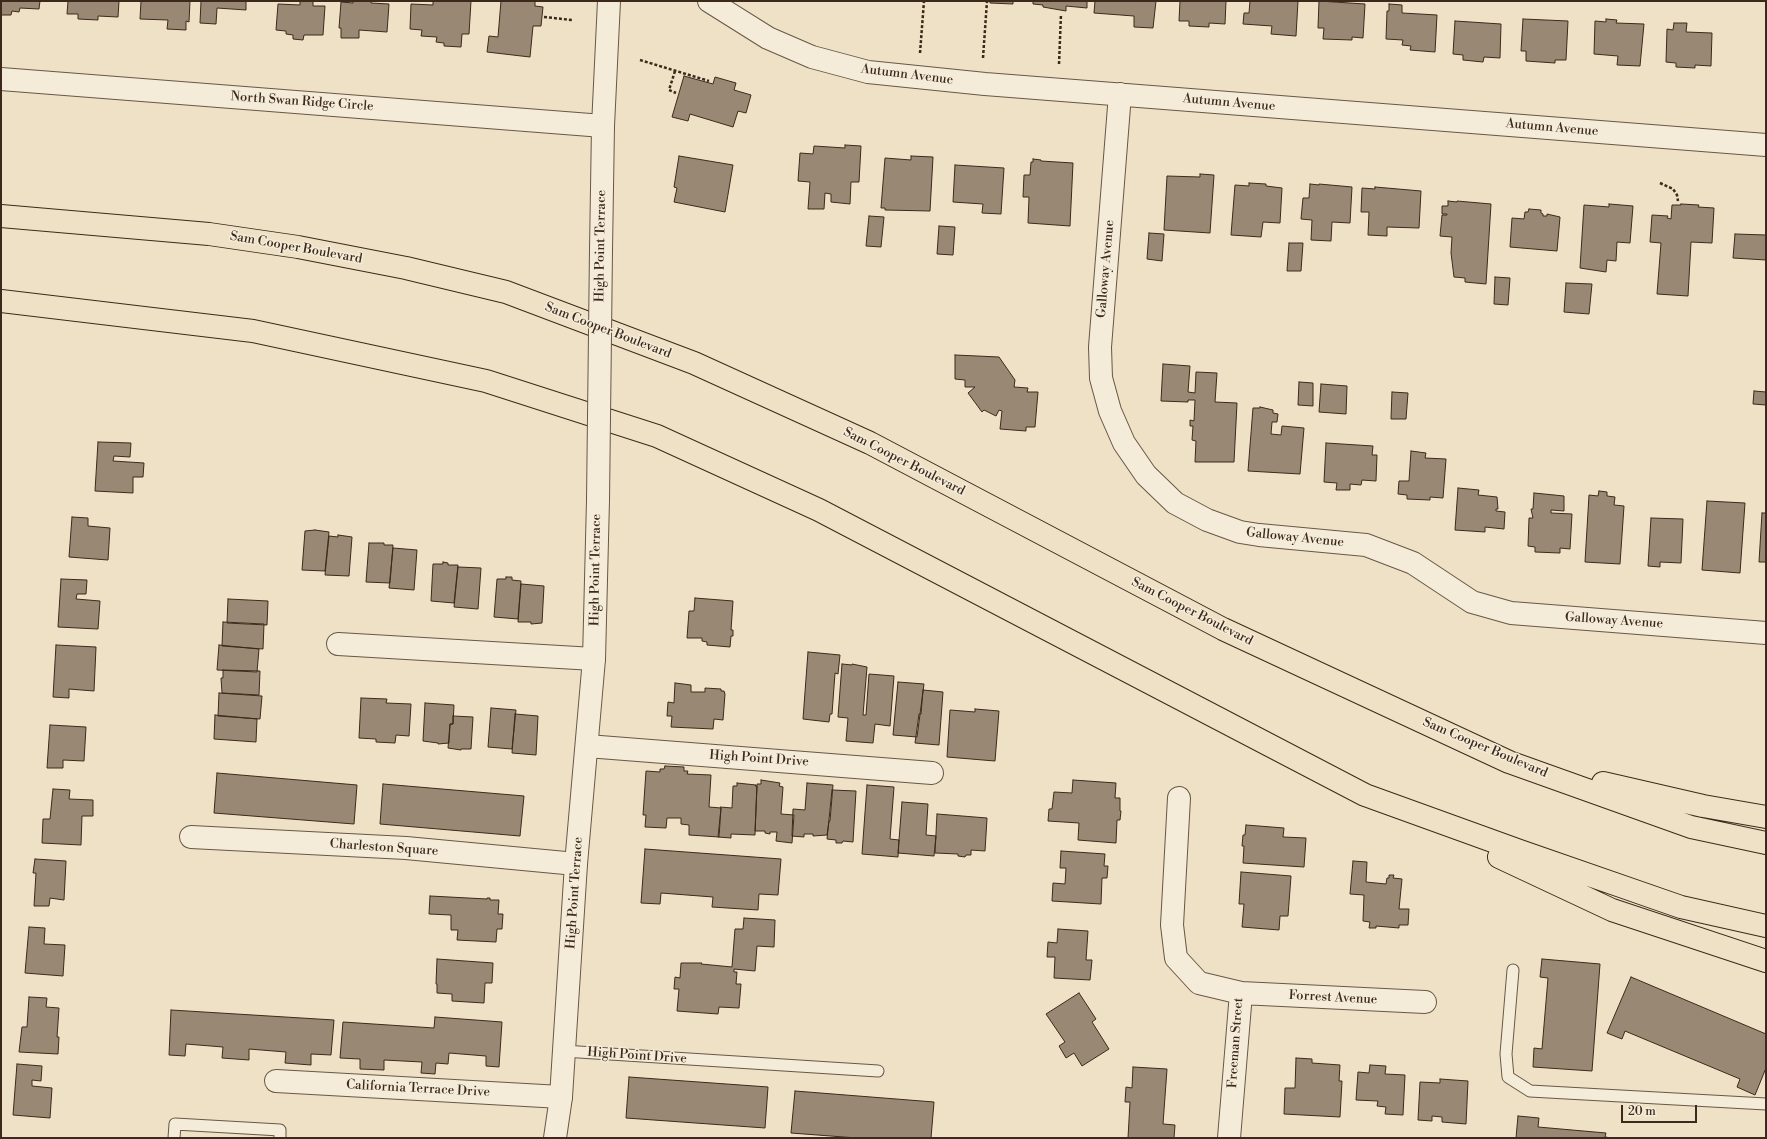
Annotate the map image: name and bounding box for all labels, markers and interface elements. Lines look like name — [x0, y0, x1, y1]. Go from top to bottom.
street label: Autumn Avenue — [860, 62, 954, 88]
street label: North Swan Ridge Circle — [230, 89, 374, 115]
street label: Autumn Avenue — [1182, 91, 1276, 115]
street label: Autumn Avenue — [1505, 116, 1599, 140]
street label: High Point Terrace — [592, 190, 610, 302]
street label: Galloway Avenue — [1094, 219, 1118, 319]
street label: Sam Cooper Boulevard — [229, 229, 363, 267]
street label: Sam Cooper Boulevard — [543, 300, 673, 362]
street label: Sam Cooper Boulevard — [841, 425, 967, 499]
street label: High Point Terrace — [587, 514, 605, 626]
street label: Galloway Avenue — [1245, 525, 1345, 551]
street label: Sam Cooper Boulevard — [1129, 575, 1255, 649]
street label: Galloway Avenue — [1564, 610, 1664, 632]
street label: Sam Cooper Boulevard — [1420, 715, 1550, 781]
street label: High Point Drive — [709, 748, 809, 770]
street label: Charleston Square — [329, 836, 439, 860]
street label: High Point Terrace — [563, 837, 587, 949]
street label: Forrest Avenue — [1288, 988, 1378, 1008]
street label: Freeman Street — [1225, 997, 1247, 1089]
street label: High Point Drive — [587, 1045, 687, 1067]
street label: California Terrace Drive — [346, 1077, 490, 1101]
scale bar — [1623, 1097, 1699, 1123]
text: 20 m — [1628, 1104, 1656, 1119]

